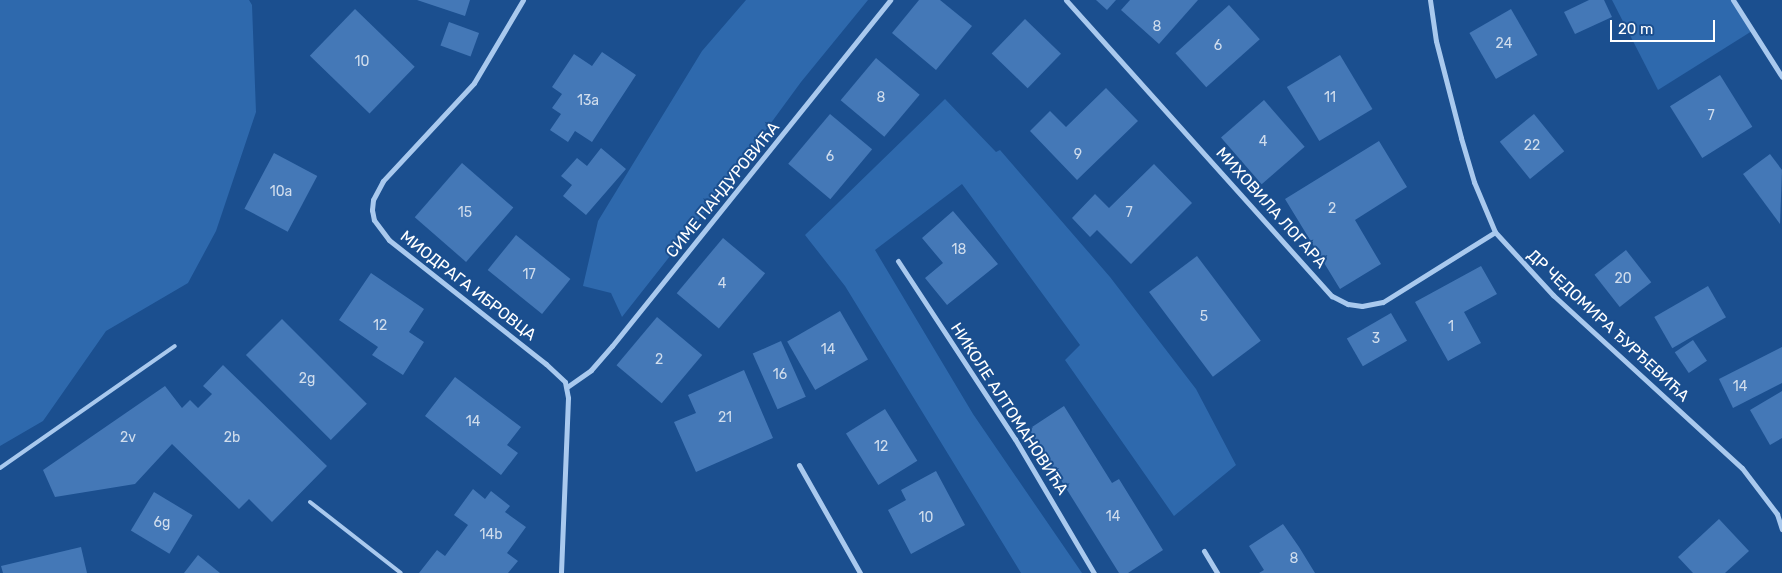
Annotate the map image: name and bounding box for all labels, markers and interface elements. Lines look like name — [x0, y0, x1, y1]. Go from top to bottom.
scale bar — [1612, 10, 1717, 42]
house number: 8 — [1153, 19, 1161, 35]
text: 20 m — [1618, 20, 1653, 38]
house number: 24 — [1496, 36, 1512, 52]
house number: 6 — [1214, 38, 1222, 54]
house number: 10 — [355, 54, 369, 70]
house number: 8 — [877, 90, 885, 106]
house number: 11 — [1324, 90, 1336, 106]
house number: 13a — [577, 93, 599, 109]
house number: 7 — [1707, 108, 1715, 124]
street label: СИМЕ ПАНДУРОВИЋА — [662, 118, 784, 262]
house number: 4 — [1259, 134, 1267, 150]
house number: 22 — [1524, 138, 1540, 154]
street label: МИХОВИЛА ЛОГАРА — [1212, 144, 1330, 272]
house number: 9 — [1074, 147, 1082, 163]
house number: 6 — [826, 149, 834, 165]
house number: 10a — [270, 184, 292, 200]
house number: 2 — [1328, 201, 1336, 217]
house number: 15 — [458, 205, 472, 221]
house number: 7 — [1125, 205, 1133, 221]
street label: МИОДРАГА ИБРОВЦА — [396, 227, 540, 345]
house number: 18 — [952, 242, 966, 258]
street label: ДР ЧЕДОМИРА ЂУРЂЕВИЋА — [1523, 246, 1693, 406]
house number: 17 — [522, 267, 536, 283]
house number: 20 — [1614, 271, 1632, 287]
house number: 4 — [718, 276, 726, 292]
house number: 5 — [1200, 309, 1208, 325]
house number: 12 — [373, 318, 387, 334]
street label: НИКОЛЕ АЛТОМАНОВИЋА — [946, 319, 1072, 499]
house number: 1 — [1448, 319, 1454, 335]
house number: 3 — [1372, 331, 1380, 347]
house number: 14 — [821, 342, 835, 358]
house number: 2 — [655, 352, 663, 368]
house number: 16 — [773, 367, 787, 383]
house number: 2g — [299, 371, 315, 387]
house number: 14 — [1733, 379, 1747, 395]
house number: 21 — [718, 410, 732, 426]
house number: 14 — [466, 414, 480, 430]
house number: 2v — [120, 430, 136, 446]
house number: 2b — [224, 430, 240, 446]
house number: 12 — [874, 439, 888, 455]
house number: 14 — [1106, 509, 1120, 525]
house number: 10 — [919, 510, 933, 526]
house number: 6g — [154, 515, 170, 531]
house number: 14b — [479, 527, 503, 543]
house number: 8 — [1290, 551, 1298, 567]

